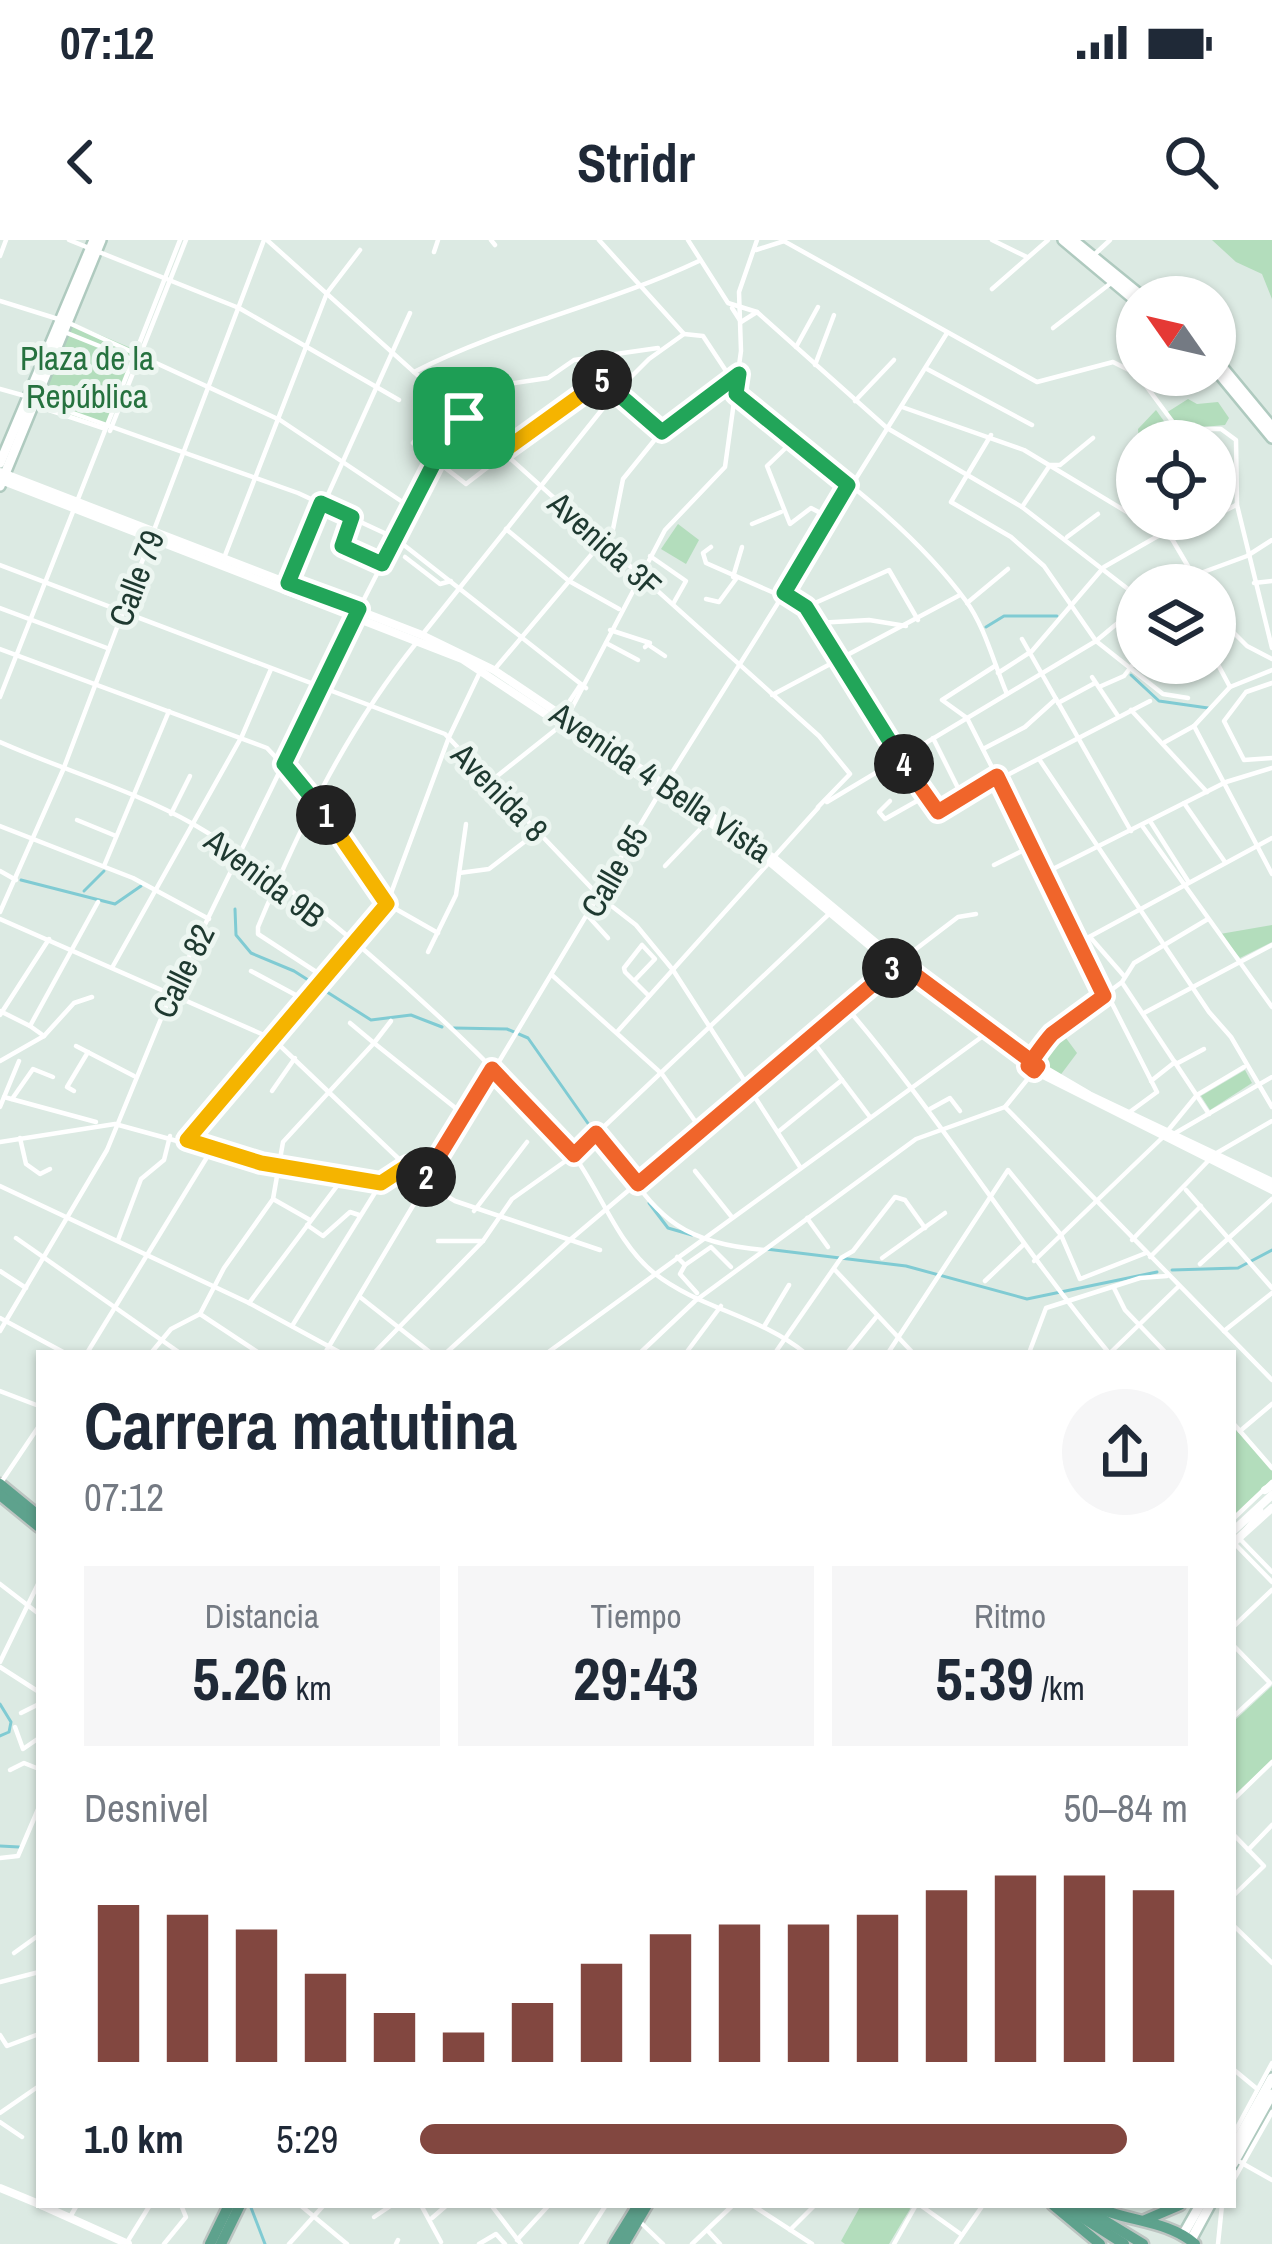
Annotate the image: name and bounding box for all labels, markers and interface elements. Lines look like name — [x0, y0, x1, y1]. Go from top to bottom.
text: 07:12 — [60, 12, 154, 73]
text: Stridr — [577, 126, 695, 199]
icon: back — [48, 129, 114, 195]
icon: search — [1158, 129, 1224, 195]
north arrow — [1116, 276, 1236, 396]
map controls — [1116, 276, 1236, 684]
park label: Plaza de la República — [20, 336, 154, 418]
pin: 5 — [572, 350, 632, 410]
text: 5 — [594, 358, 610, 402]
pin — [413, 367, 515, 469]
icon: arrive — [431, 385, 497, 451]
button: locate — [1116, 420, 1236, 540]
street label: Avenida 3F — [538, 481, 671, 607]
street label: Calle 79 — [98, 524, 174, 632]
button: layers — [1116, 564, 1236, 684]
street label: Avenida 4 Bella Vista — [541, 691, 780, 872]
street label: Avenida 8 — [441, 732, 558, 851]
pin: 4 — [874, 734, 934, 794]
text: 4 — [896, 742, 912, 786]
pin: 1 — [296, 785, 356, 845]
text: 1 — [318, 793, 334, 837]
street label: Calle 85 — [570, 817, 658, 925]
street label: Avenida 9B — [195, 818, 334, 938]
street label: Calle 82 — [141, 917, 225, 1025]
pin: 3 — [862, 938, 922, 998]
text: 3 — [884, 946, 900, 990]
pin: 2 — [396, 1147, 456, 1207]
text: 2 — [418, 1155, 434, 1199]
text: Carrera matutina — [84, 1381, 517, 1470]
button: share — [1062, 1389, 1188, 1515]
text: 07:12 — [84, 1471, 164, 1523]
text: Distancia — [205, 1594, 319, 1638]
text: Tiempo — [590, 1594, 682, 1638]
text: Ritmo — [974, 1594, 1046, 1638]
text: 5.26 — [192, 1638, 288, 1719]
text: 29:43 — [573, 1638, 699, 1719]
text: 5:39 — [935, 1638, 1034, 1719]
text: km — [288, 1666, 332, 1710]
text: /km — [1034, 1666, 1085, 1710]
text: Desnivel — [84, 1782, 208, 1834]
text: 50–84 m — [1064, 1782, 1188, 1834]
text: 1.0 km — [84, 2113, 184, 2165]
text: 5:29 — [276, 2113, 338, 2165]

